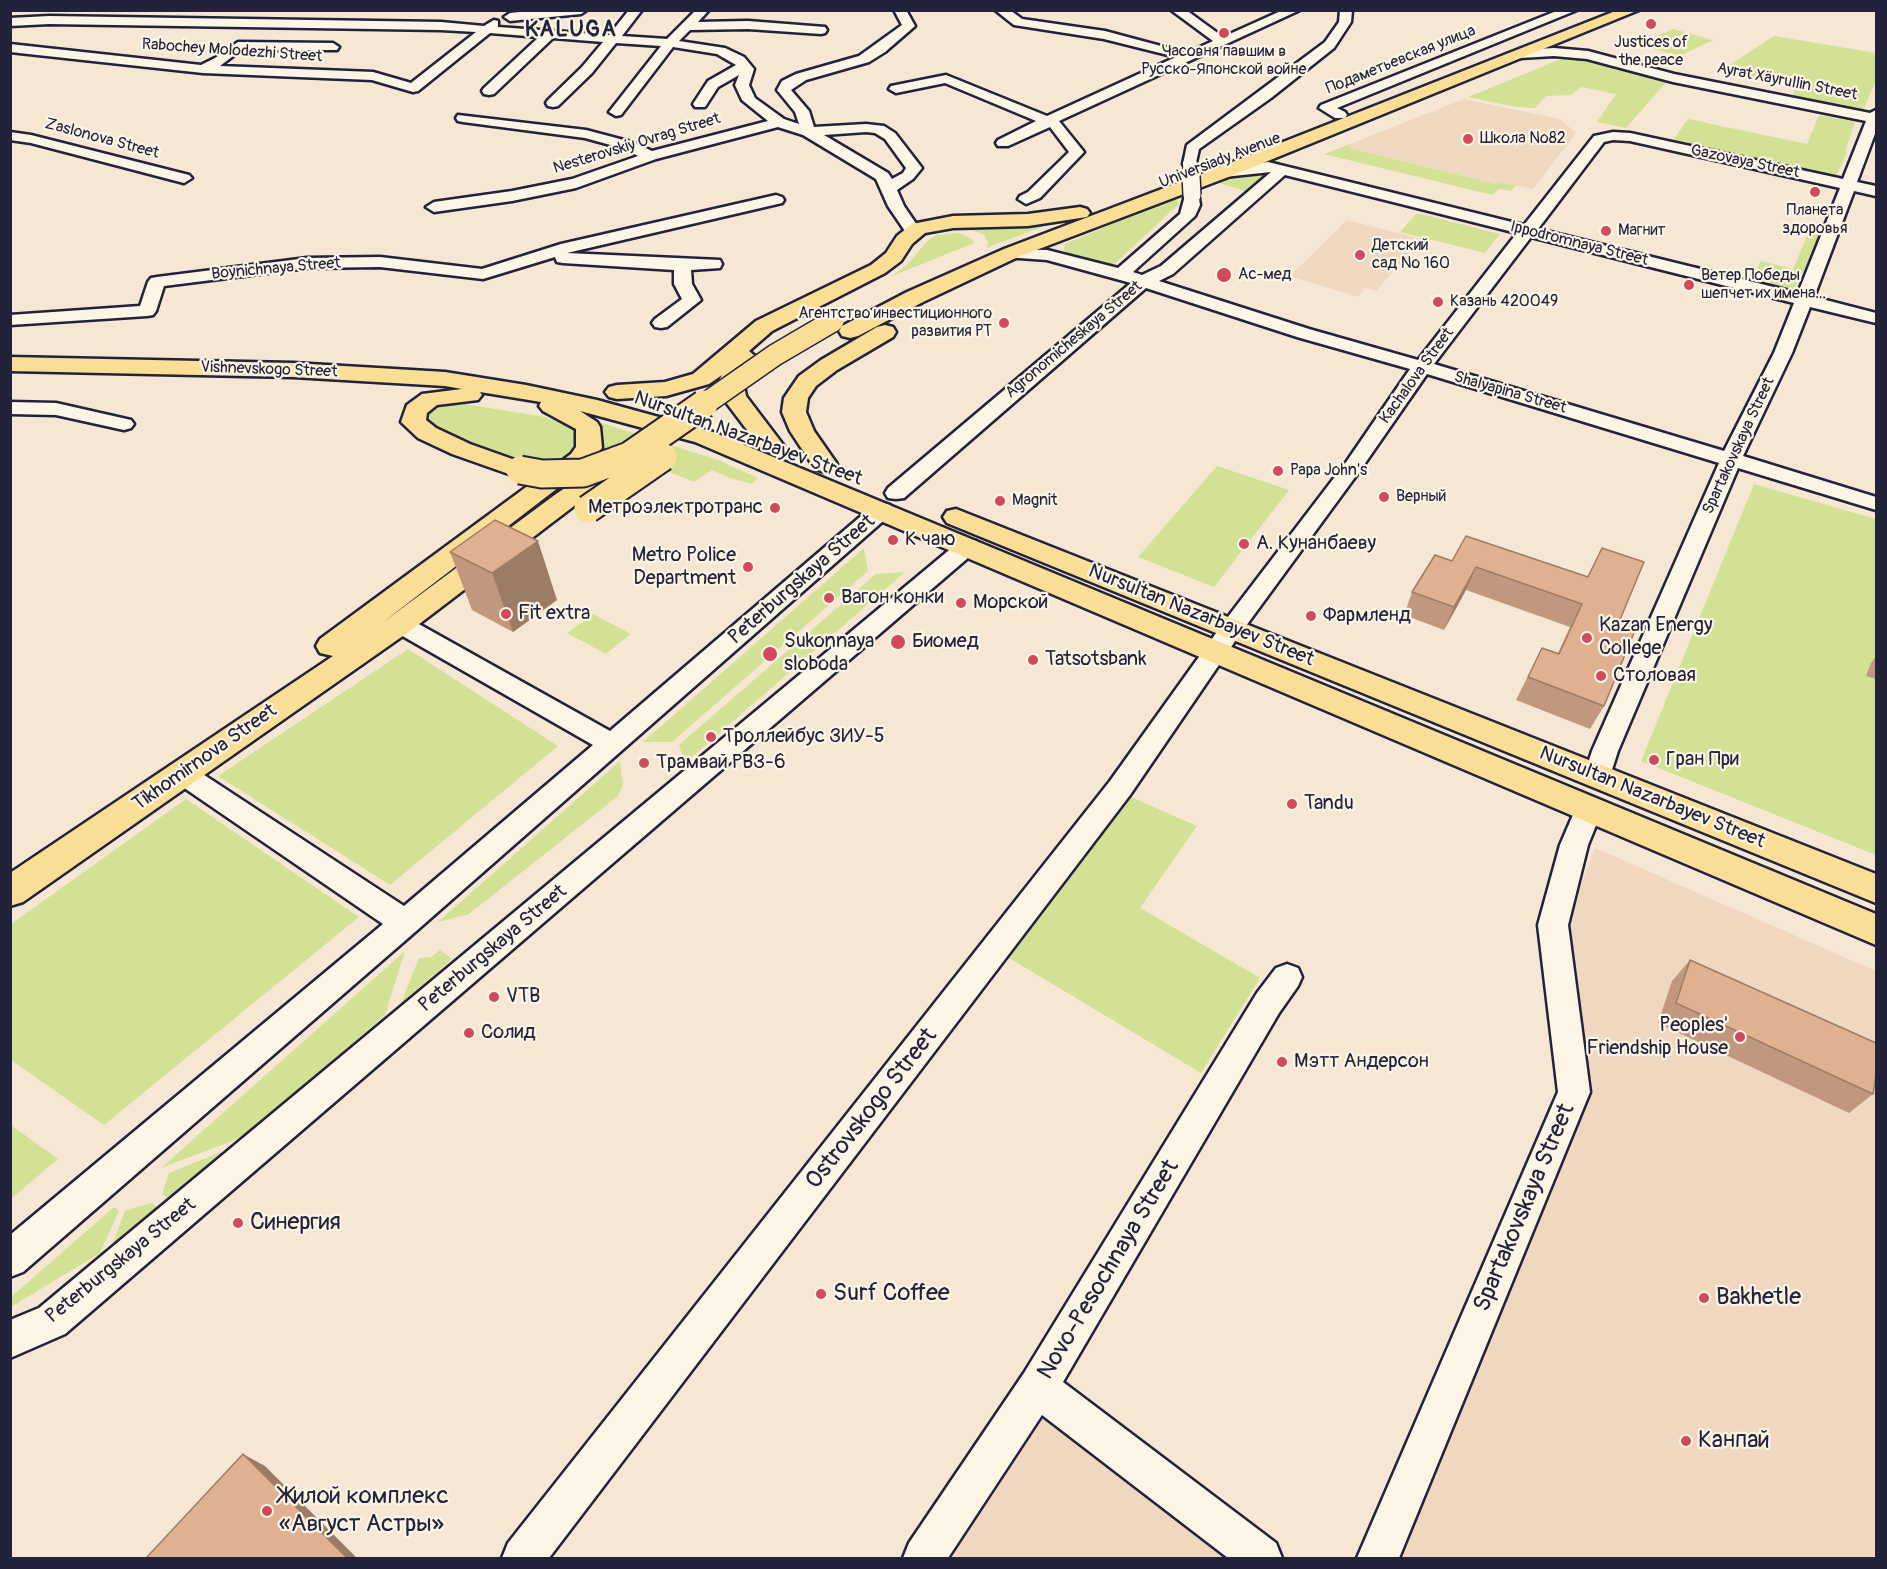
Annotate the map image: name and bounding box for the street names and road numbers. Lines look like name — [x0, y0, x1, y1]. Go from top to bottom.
street label: Подаметьевская улица — [1323, 21, 1479, 99]
street label: Rabochey Molodezhi Street — [141, 35, 323, 67]
street label: Ayrat Xäyrullin Street — [1715, 59, 1859, 105]
street label: Nesterovskiy Ovrag Street — [551, 109, 723, 179]
street label: Zaslonova Street — [43, 115, 161, 163]
street label: Universiady Avenue — [1157, 129, 1283, 193]
street label: Gazovaya Street — [1689, 141, 1801, 183]
street label: Ippodromnaya Street — [1508, 218, 1650, 270]
street label: Boynichnaya Street — [211, 254, 341, 284]
street label: Agronomicheskaya Street — [1002, 277, 1146, 403]
street label: Kachalova Street — [1376, 324, 1458, 428]
street label: Vishnevskogo Street — [200, 358, 338, 382]
street label: Shalyapina Street — [1452, 368, 1568, 418]
street label: Spartakovskaya Street — [1699, 375, 1779, 517]
street label: Nursultan Nazarbayev Street — [631, 386, 865, 492]
street label: Peterburgskaya Street — [724, 510, 880, 650]
street label: Nursultan Nazarbayev Street — [1085, 560, 1317, 672]
street label: Tikhomirnova Street — [128, 699, 282, 817]
street label: Nursultan Nazarbayev Street — [1536, 742, 1768, 854]
street label: Peterburgskaya Street — [414, 880, 572, 1018]
street label: Ostrovskogo Street — [800, 1023, 944, 1195]
street label: Spartakovskaya Street — [1468, 1100, 1582, 1316]
street label: Novo-Pesochnaya Street — [1032, 1155, 1186, 1385]
street label: Peterburgskaya Street — [41, 1193, 201, 1329]

